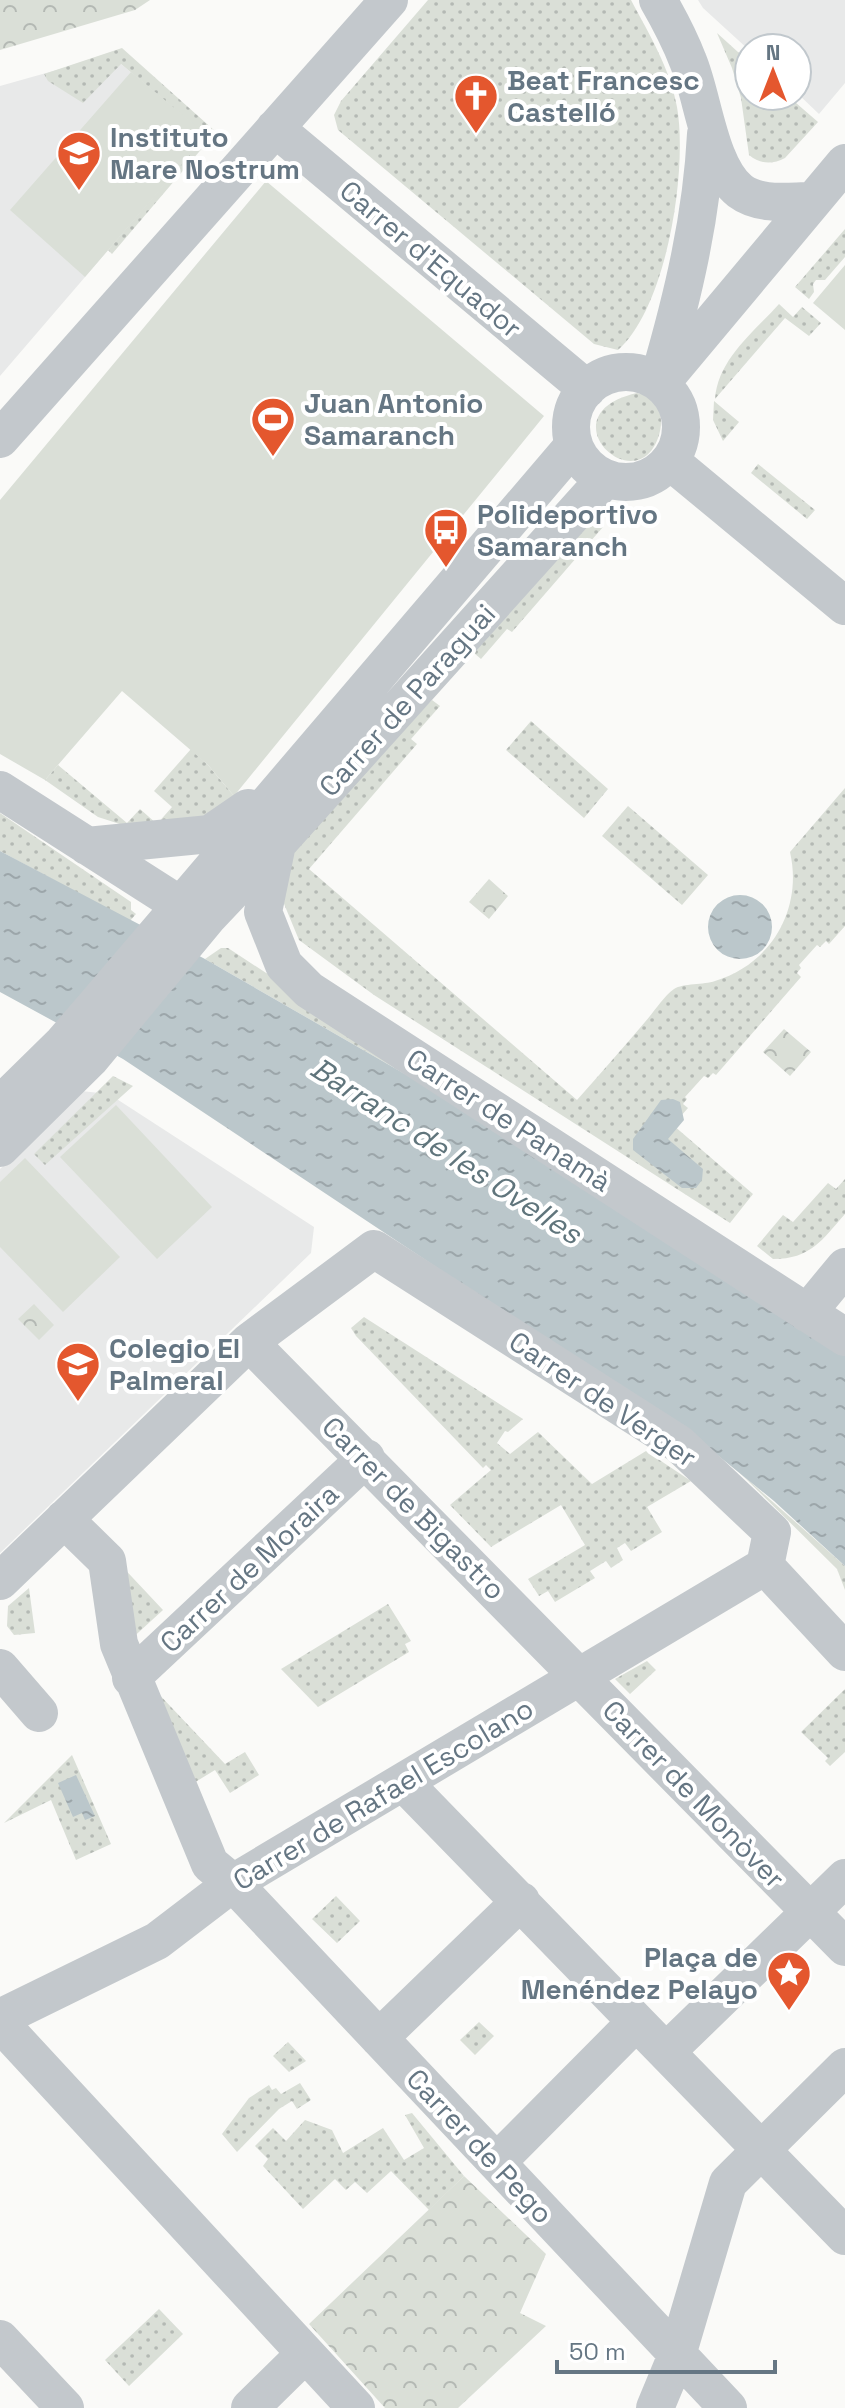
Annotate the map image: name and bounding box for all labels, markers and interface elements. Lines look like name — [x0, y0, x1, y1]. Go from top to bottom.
north arrow — [733, 32, 813, 112]
text: N — [766, 38, 780, 66]
place label: Beat Francesc Castelló — [507, 62, 700, 130]
church icon: Beat Francesc Castelló — [452, 72, 500, 135]
place label: Instituto Mare Nostrum — [110, 119, 300, 187]
school or university icon: Instituto Mare Nostrum — [55, 129, 103, 192]
street label: Carrer d'Equador — [333, 172, 529, 346]
place label: Juan Antonio Samaranch — [304, 385, 483, 453]
sports icon: Juan Antonio Samaranch — [249, 395, 297, 458]
place label: Polideportivo Samaranch — [477, 496, 658, 564]
bus stop icon: Polideportivo Samaranch — [422, 506, 470, 569]
street label: Carrer de Paraguai — [311, 596, 503, 804]
street label: Carrer de Panamà — [400, 1040, 618, 1200]
water label: Barranc de les Ovelles — [303, 1048, 590, 1254]
street label: Carrer de Verger — [502, 1323, 704, 1475]
place label: Colegio El Palmeral — [109, 1330, 240, 1398]
school or university icon: Colegio El Palmeral — [54, 1340, 102, 1403]
street label: Carrer de Bigastro — [315, 1409, 513, 1607]
street label: Carrer de Moraira — [152, 1476, 346, 1660]
street label: Carrer de Rafael Escolano — [226, 1690, 540, 1898]
street label: Carrer de Monòver — [595, 1692, 793, 1896]
place label: Plaça de Menéndez Pelayo — [521, 1939, 758, 2007]
place icon: Plaça de Menéndez Pelayo — [765, 1949, 813, 2012]
street label: Carrer de Pego — [399, 2061, 561, 2231]
scale bar — [557, 2324, 775, 2374]
text: 50 m — [569, 2336, 626, 2367]

